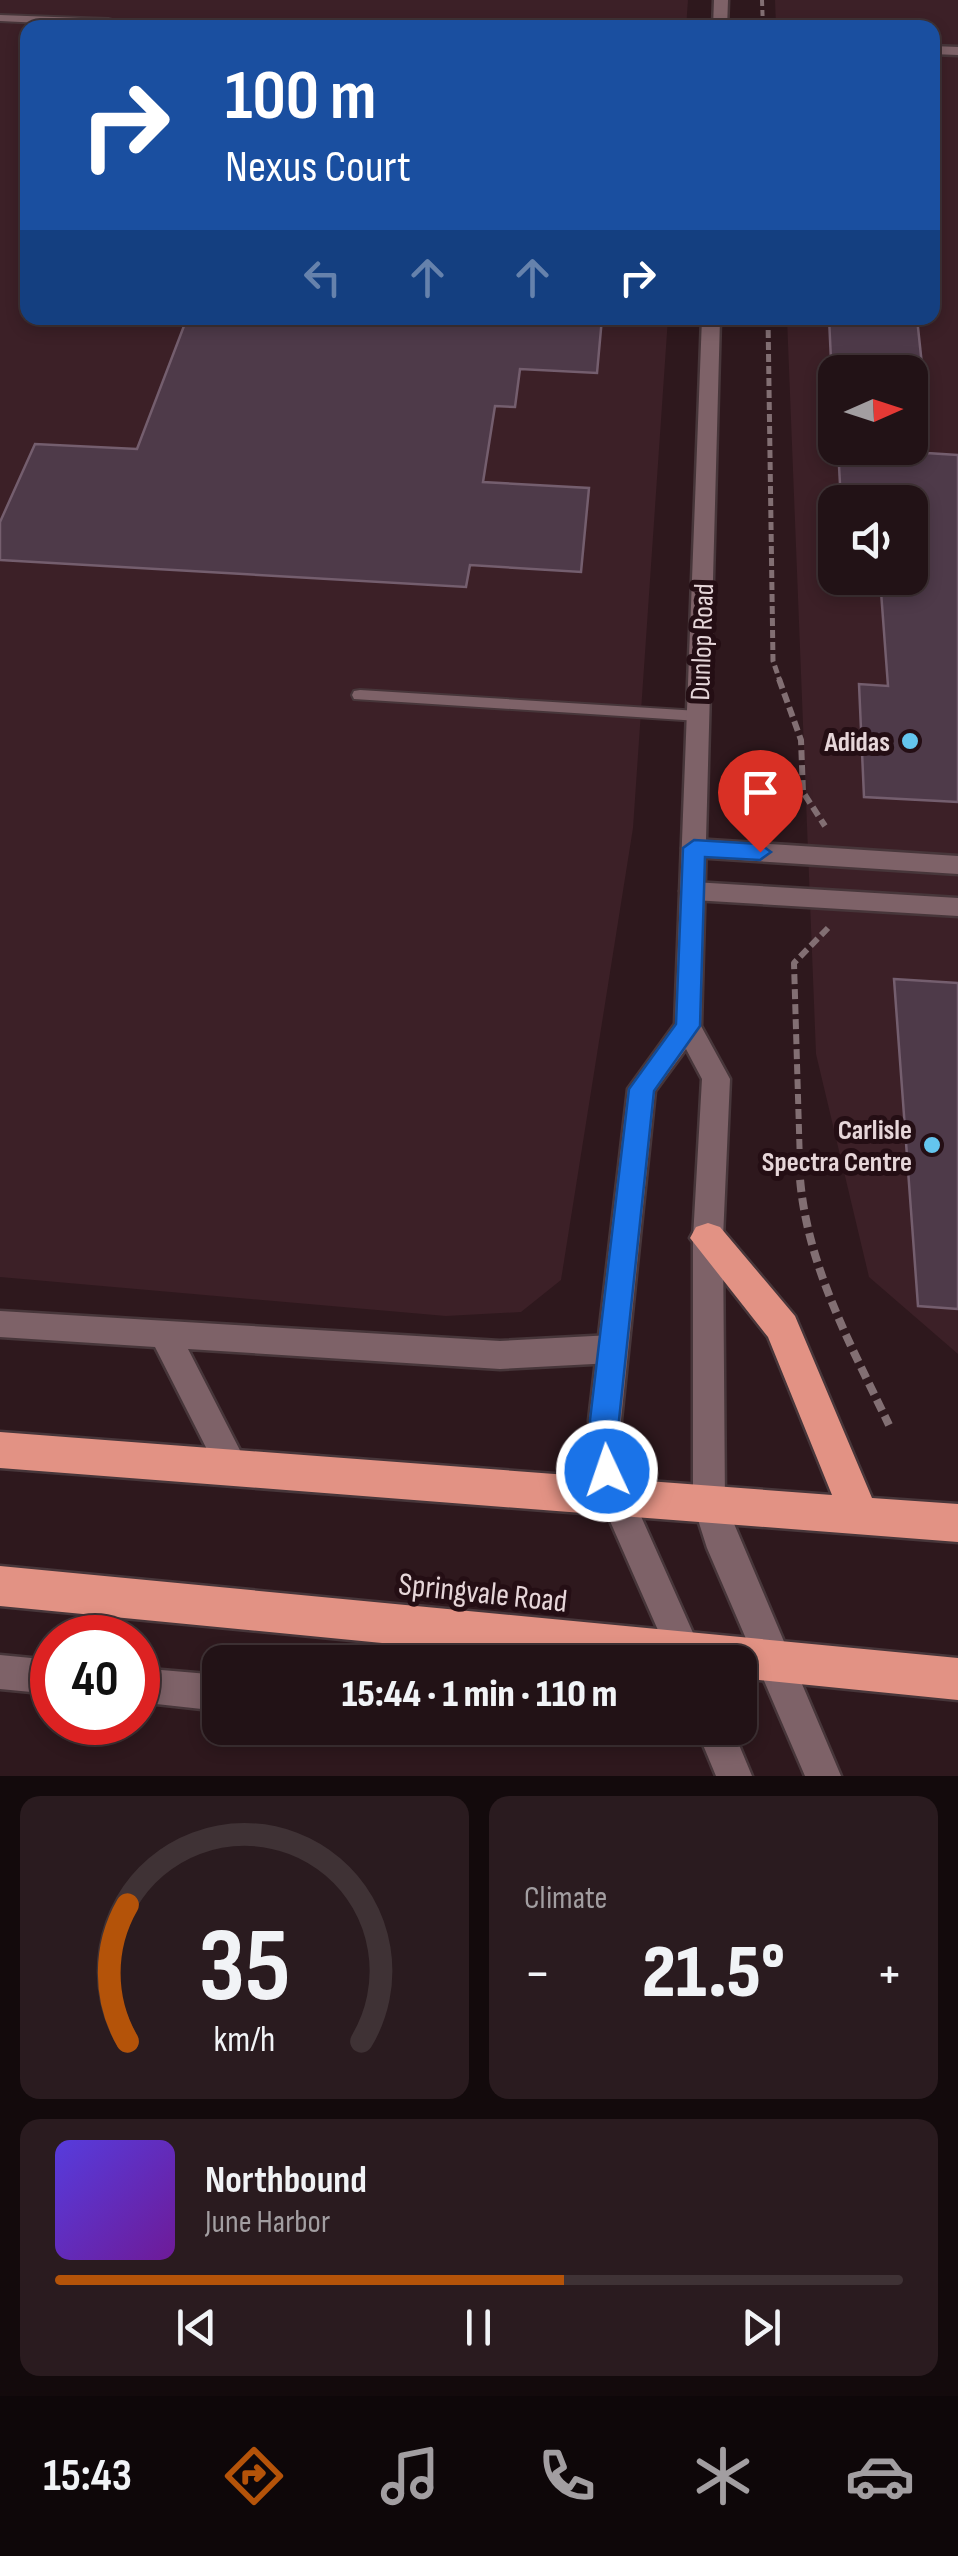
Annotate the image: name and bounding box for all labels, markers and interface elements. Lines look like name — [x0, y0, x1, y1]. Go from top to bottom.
text: 100 m — [225, 55, 376, 139]
icon: right — [60, 60, 190, 190]
text: Nexus Court — [225, 140, 411, 195]
icon: left — [295, 250, 350, 305]
icon: ahead — [400, 250, 455, 305]
icon: ahead — [505, 250, 560, 305]
icon: right — [610, 250, 665, 305]
north arrow — [818, 355, 928, 465]
map controls — [818, 355, 928, 595]
button: sound — [818, 485, 928, 595]
street label: Dunlop Road — [684, 583, 721, 701]
place label: Adidas — [824, 726, 890, 759]
marker: Adidas — [899, 730, 921, 752]
pin — [718, 750, 803, 853]
icon: arrive — [733, 765, 788, 820]
place label: Carlisle Spectra Centre — [762, 1114, 912, 1179]
marker: Carlisle Spectra Centre — [921, 1134, 943, 1156]
position arrow — [555, 1419, 659, 1523]
street label: Springvale Road — [397, 1565, 569, 1622]
speed limit sign: 40 — [30, 1615, 160, 1745]
text: 15:44 · 1 min · 110 m — [342, 1672, 617, 1717]
text: Climate — [524, 1879, 607, 1918]
text: 35 — [198, 1905, 291, 2030]
text: 21.5° — [642, 1928, 785, 2019]
text: − — [524, 1941, 551, 2008]
text: + — [876, 1941, 903, 2008]
text: km/h — [214, 2019, 275, 2062]
text: Northbound — [205, 2158, 367, 2203]
text: June Harbor — [205, 2203, 330, 2242]
icon: previous — [169, 2300, 224, 2355]
icon: pause — [451, 2300, 506, 2355]
icon: next — [734, 2300, 789, 2355]
icon: directions — [219, 2441, 289, 2511]
icon: music — [375, 2441, 445, 2511]
icon: phone — [532, 2441, 602, 2511]
icon: climate — [688, 2441, 758, 2511]
icon: car — [845, 2441, 915, 2511]
text: 15:43 — [43, 2449, 132, 2504]

